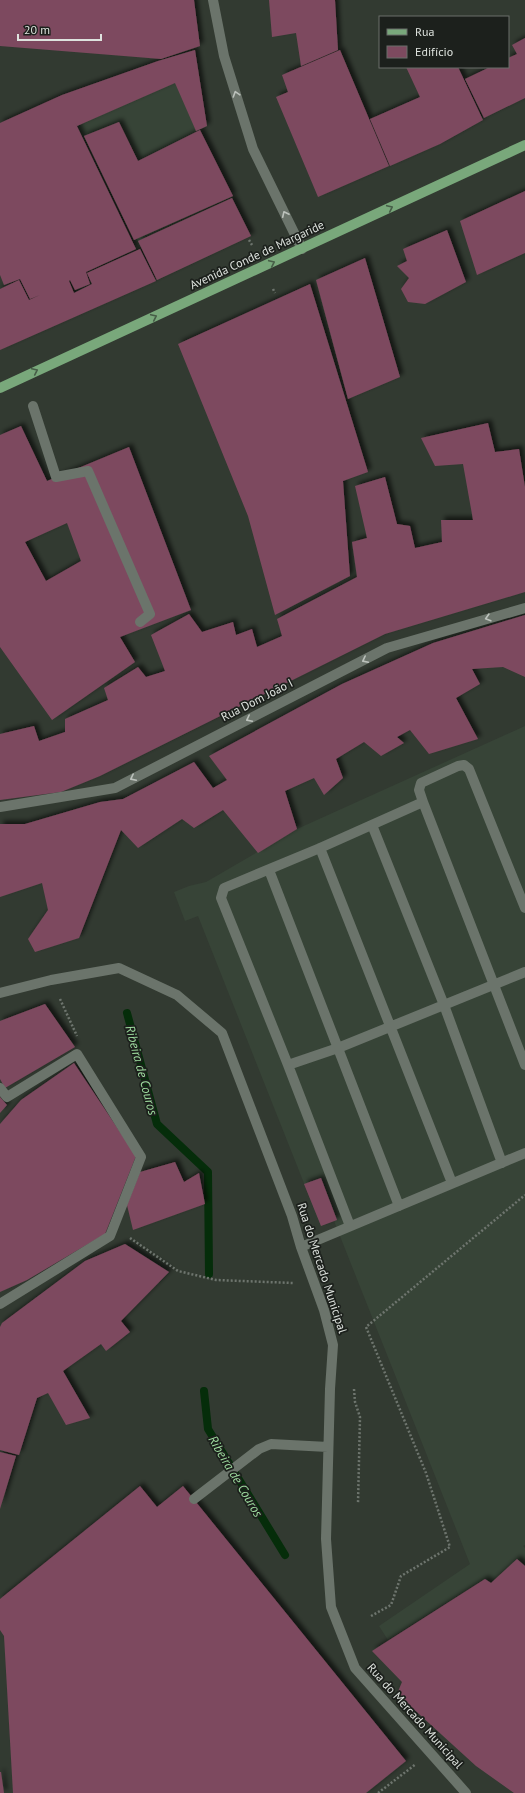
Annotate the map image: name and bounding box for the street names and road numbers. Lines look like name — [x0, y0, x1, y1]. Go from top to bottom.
street label: Avenida Conde de Margaride — [187, 217, 326, 292]
street label: Rua Dom João I — [218, 675, 295, 724]
street label: Rua do Mercado Municipal — [294, 1201, 351, 1335]
street label: Rua do Mercado Municipal — [364, 1660, 467, 1772]

